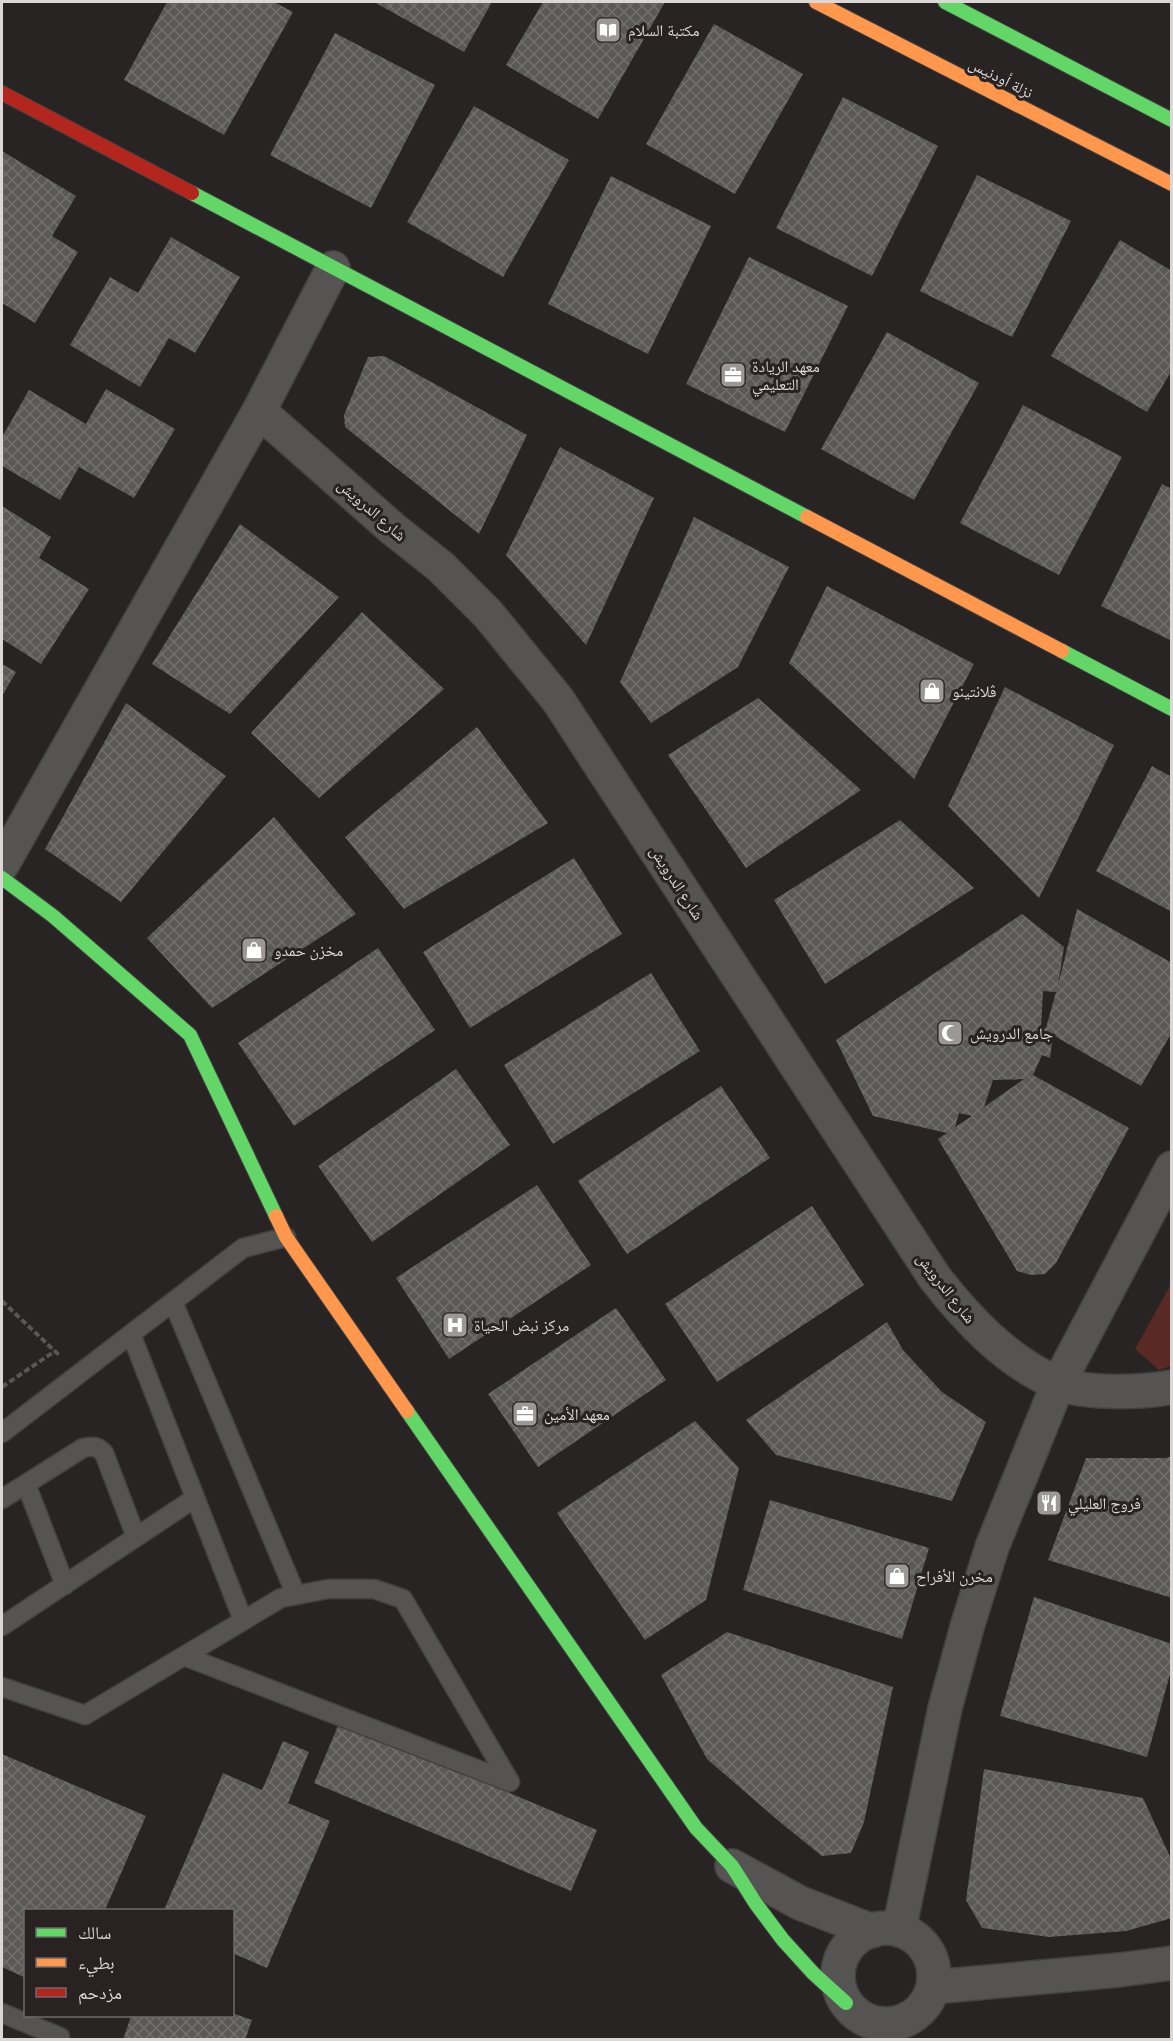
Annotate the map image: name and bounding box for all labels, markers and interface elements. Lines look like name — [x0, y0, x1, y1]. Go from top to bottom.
library icon: مكتبة السلام — [593, 15, 623, 45]
place label: مكتبة السلام — [628, 21, 699, 41]
street label: نزلة أودنيس — [965, 54, 1036, 103]
place label: معهد الريادة التعليمي — [752, 357, 820, 397]
office icon: معهد الريادة التعليمي — [718, 360, 748, 390]
street label: شارع الدرويش — [333, 475, 410, 546]
shop icon: ڤلانتينو — [917, 676, 947, 706]
place label: ڤلانتينو — [952, 682, 997, 701]
street label: شارع الدرويش — [645, 842, 708, 924]
shop icon: مخزن حمدو — [239, 935, 269, 965]
place label: مخزن حمدو — [274, 941, 343, 961]
mosque icon: جامع الدرويش — [935, 1018, 965, 1048]
place label: جامع الدرويش — [970, 1024, 1053, 1044]
street label: شارع الدرويش — [912, 1249, 979, 1328]
hospital icon: مركز نبض الحياة — [440, 1310, 470, 1340]
place label: مركز نبض الحياة — [474, 1316, 569, 1336]
office icon: معهد الأمين — [510, 1399, 540, 1429]
place label: معهد الأمين — [544, 1405, 610, 1425]
restaurant icon: فروج العليلي — [1034, 1488, 1064, 1518]
place label: فروج العليلي — [1068, 1494, 1141, 1516]
shop icon: مخرن الأفراح — [882, 1561, 912, 1591]
place label: مخرن الأفراح — [916, 1567, 993, 1587]
legend — [24, 1909, 234, 2017]
text: سالك — [78, 1922, 111, 1944]
text: بطيء — [78, 1952, 115, 1978]
text: مزدحم — [78, 1982, 122, 2005]

